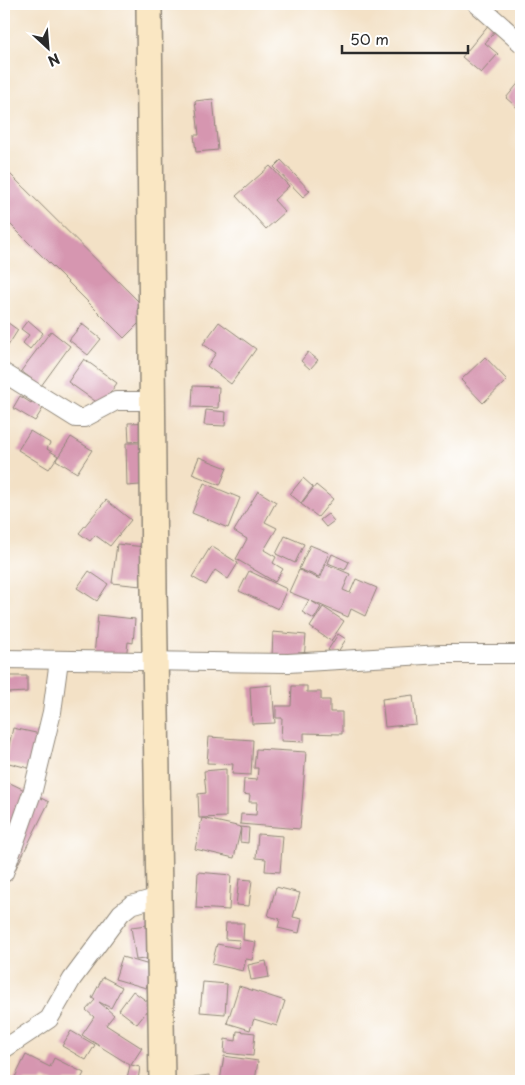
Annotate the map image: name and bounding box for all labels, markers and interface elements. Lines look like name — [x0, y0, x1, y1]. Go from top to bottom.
north arrow — [22, 22, 72, 72]
scale bar — [342, 22, 469, 54]
text: 50 m — [350, 27, 389, 50]
text: N — [44, 48, 64, 72]

